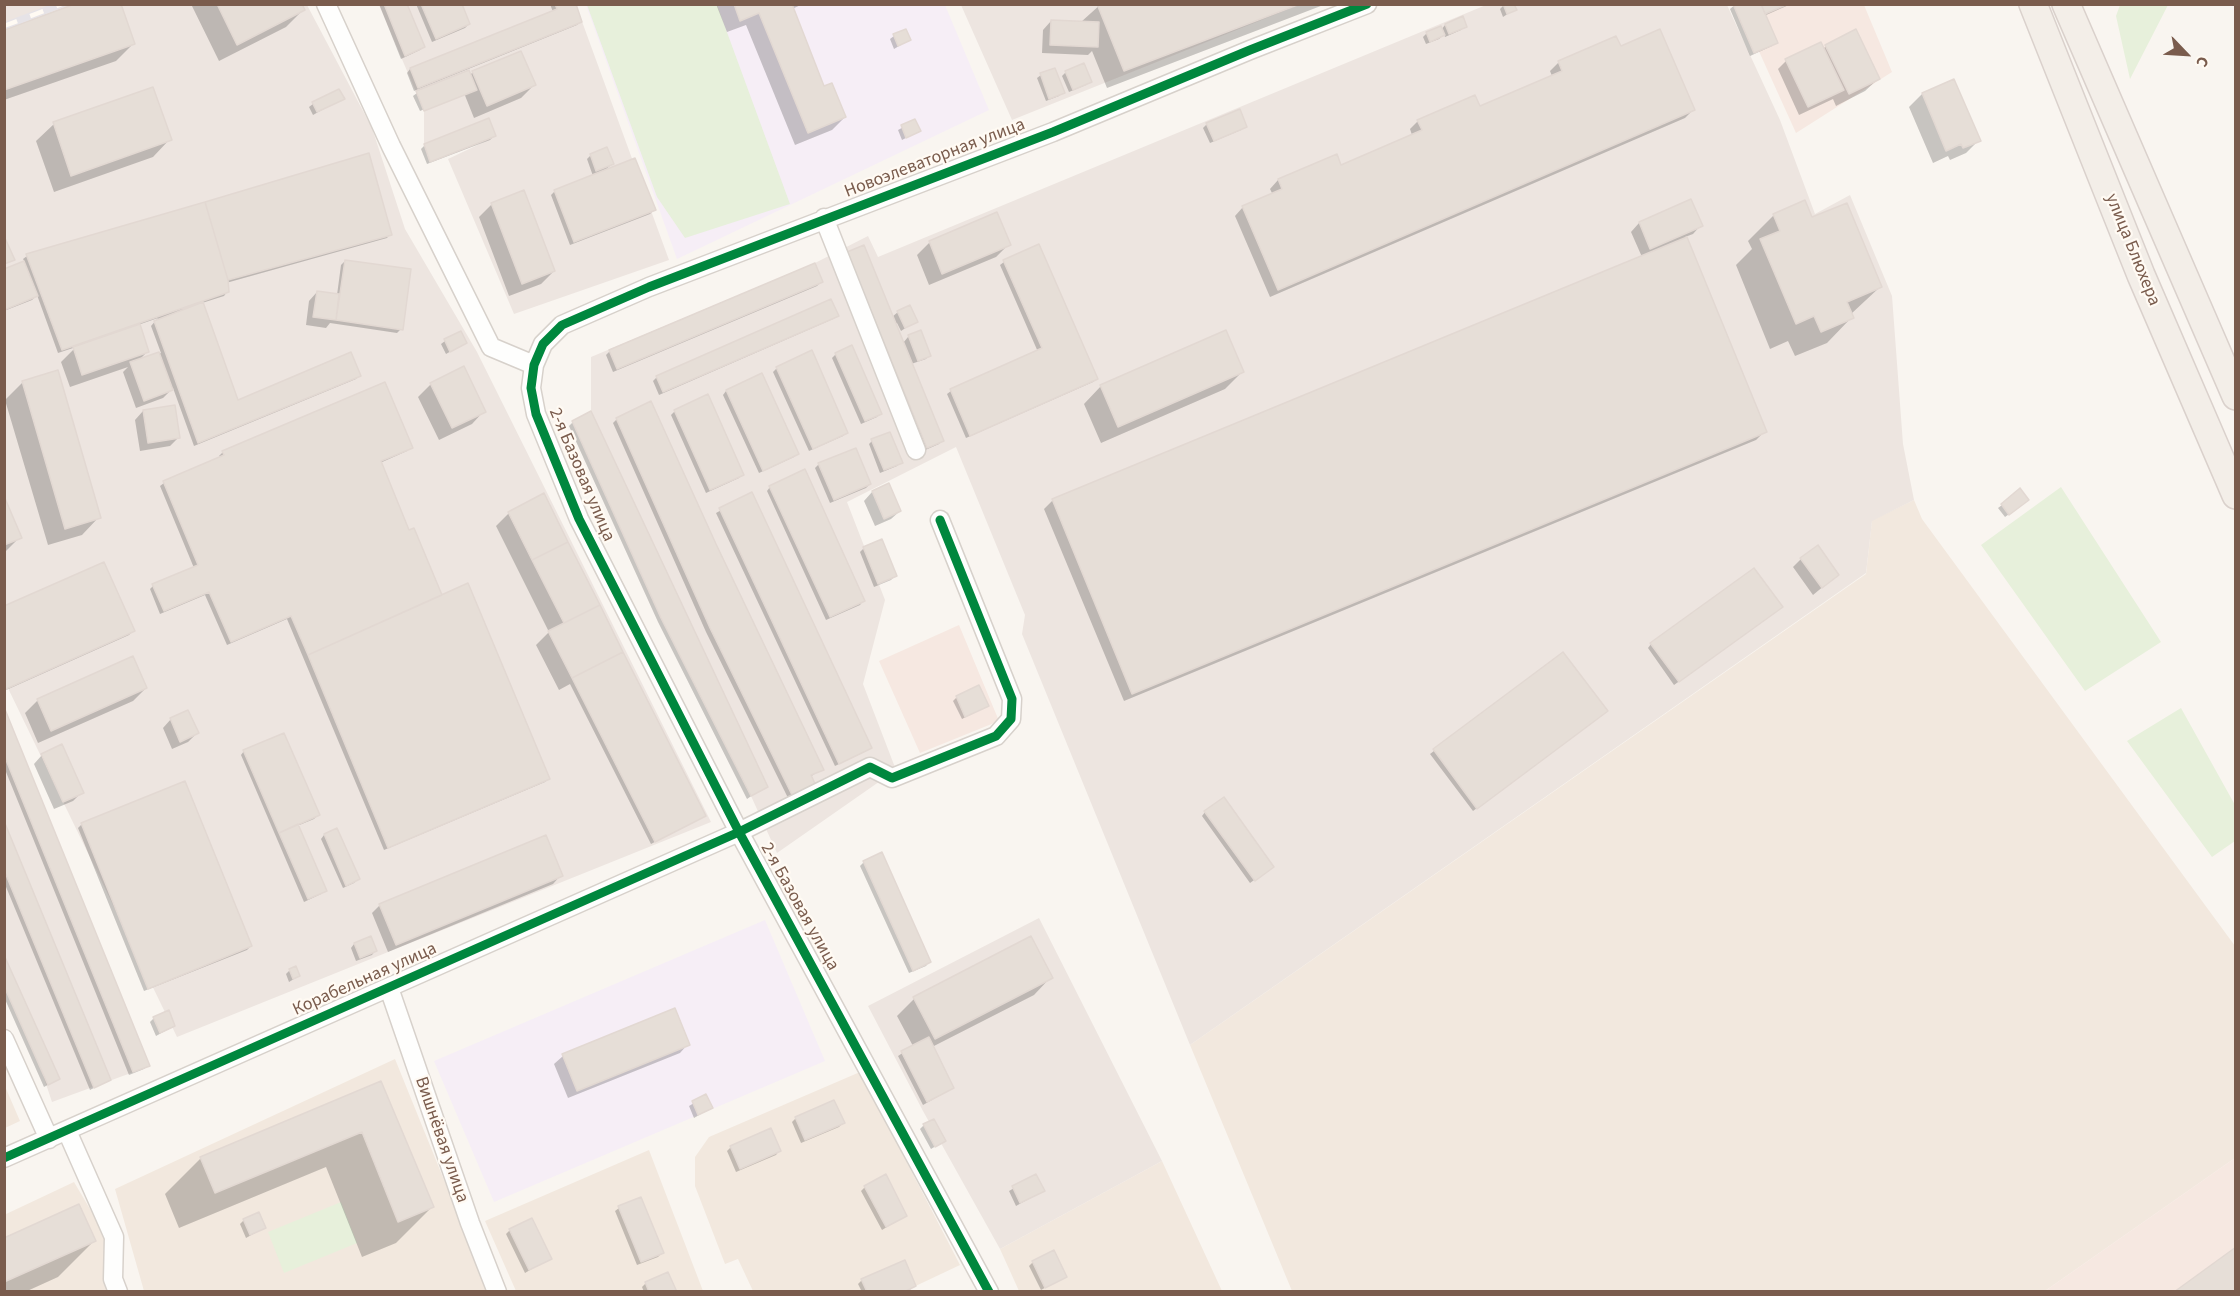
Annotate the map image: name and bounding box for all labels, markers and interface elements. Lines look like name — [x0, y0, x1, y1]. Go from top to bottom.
north arrow — [2156, 24, 2216, 84]
text: С — [2190, 53, 2214, 70]
street label: Новоэлеваторная улица — [842, 115, 1028, 203]
street label: улица Блюхера — [2100, 191, 2164, 309]
street label: 2-я Базовая улица — [543, 405, 619, 545]
street label: 2-я Базовая улица — [755, 839, 843, 975]
street label: Корабельная улица — [290, 939, 440, 1021]
street label: Вишнёвая улица — [409, 1074, 473, 1206]

